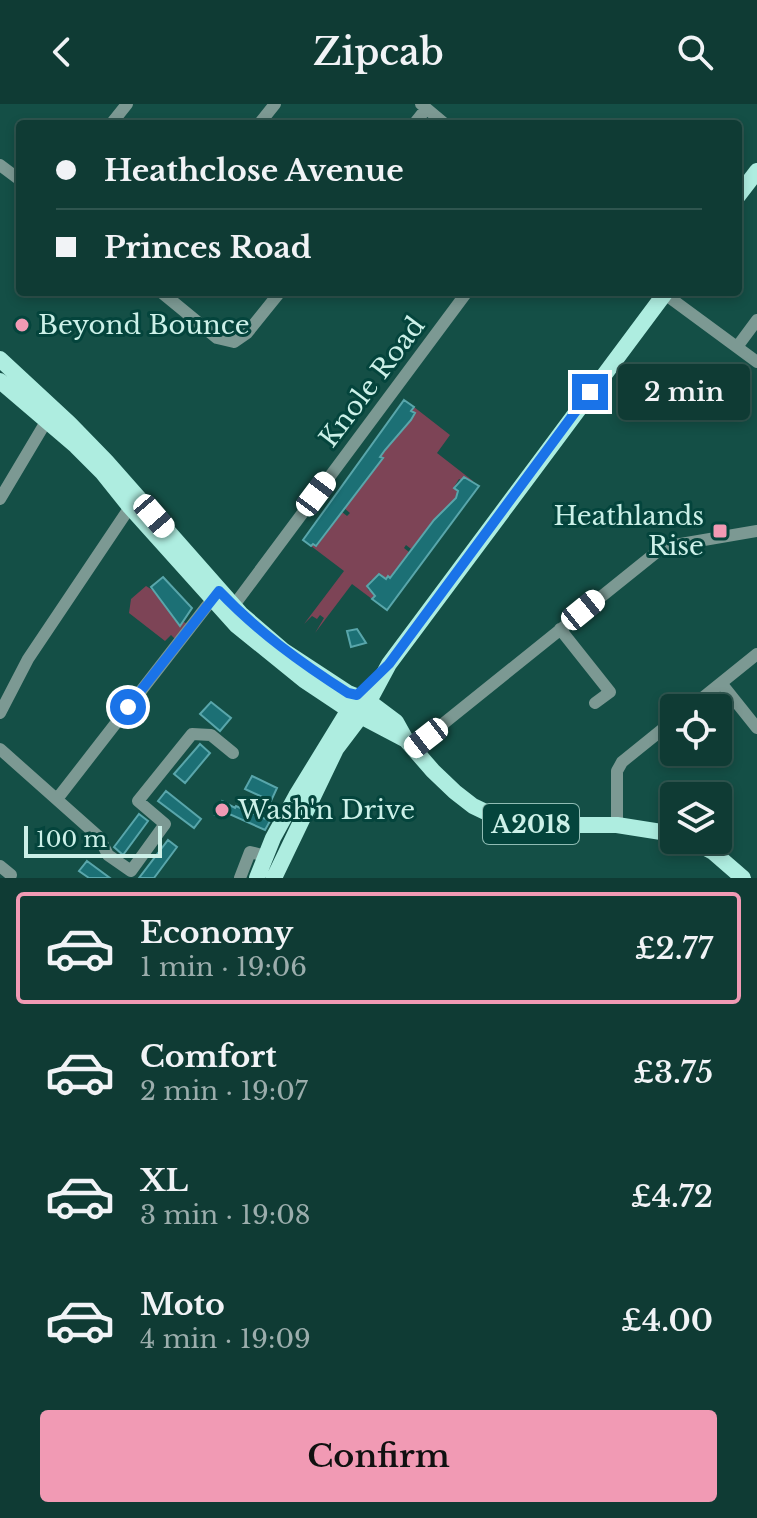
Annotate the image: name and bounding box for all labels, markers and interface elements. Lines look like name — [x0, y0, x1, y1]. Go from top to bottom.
icon: back — [40, 30, 84, 74]
text: Zipcab — [313, 30, 444, 75]
icon: search — [673, 30, 717, 74]
text: Heathclose Avenue — [104, 152, 404, 189]
text: Princes Road — [104, 229, 312, 266]
place label: Beyond Bounce — [38, 309, 250, 341]
street label: Knole Road — [313, 310, 431, 454]
marker: Beyond Bounce — [13, 316, 31, 334]
callout: 2 min — [618, 364, 750, 420]
route end — [572, 374, 608, 410]
text: 2 min — [644, 376, 724, 408]
car — [292, 468, 340, 520]
car — [129, 490, 179, 542]
place label: Heathlands Rise — [553, 500, 704, 562]
marker: Heathlands Rise — [711, 522, 729, 540]
car — [557, 586, 609, 634]
route start — [110, 689, 146, 725]
map controls — [660, 694, 732, 854]
button: locate — [660, 694, 732, 766]
car — [400, 714, 452, 762]
button: layers — [660, 782, 732, 854]
place label: Wash'n Drive — [237, 794, 415, 826]
marker: Wash'n Drive — [213, 801, 231, 819]
road number: A2018 — [483, 804, 579, 844]
scale bar — [24, 822, 162, 858]
text: 100 m — [36, 826, 107, 853]
icon: car — [44, 912, 116, 984]
text: Economy — [140, 914, 293, 951]
text: £2.77 — [635, 930, 713, 967]
text: 1 min · 19:06 — [140, 951, 307, 983]
icon: car — [44, 1036, 116, 1108]
text: Comfort — [140, 1038, 277, 1075]
text: £3.75 — [633, 1054, 713, 1091]
text: 2 min · 19:07 — [140, 1075, 308, 1107]
icon: car — [44, 1160, 116, 1232]
text: XL — [140, 1162, 188, 1199]
text: £4.72 — [631, 1178, 713, 1215]
text: 3 min · 19:08 — [140, 1199, 311, 1231]
icon: car — [44, 1284, 116, 1356]
text: Moto — [140, 1286, 225, 1323]
text: £4.00 — [621, 1302, 713, 1339]
text: 4 min · 19:09 — [140, 1323, 311, 1355]
button: Confirm — [40, 1410, 717, 1502]

